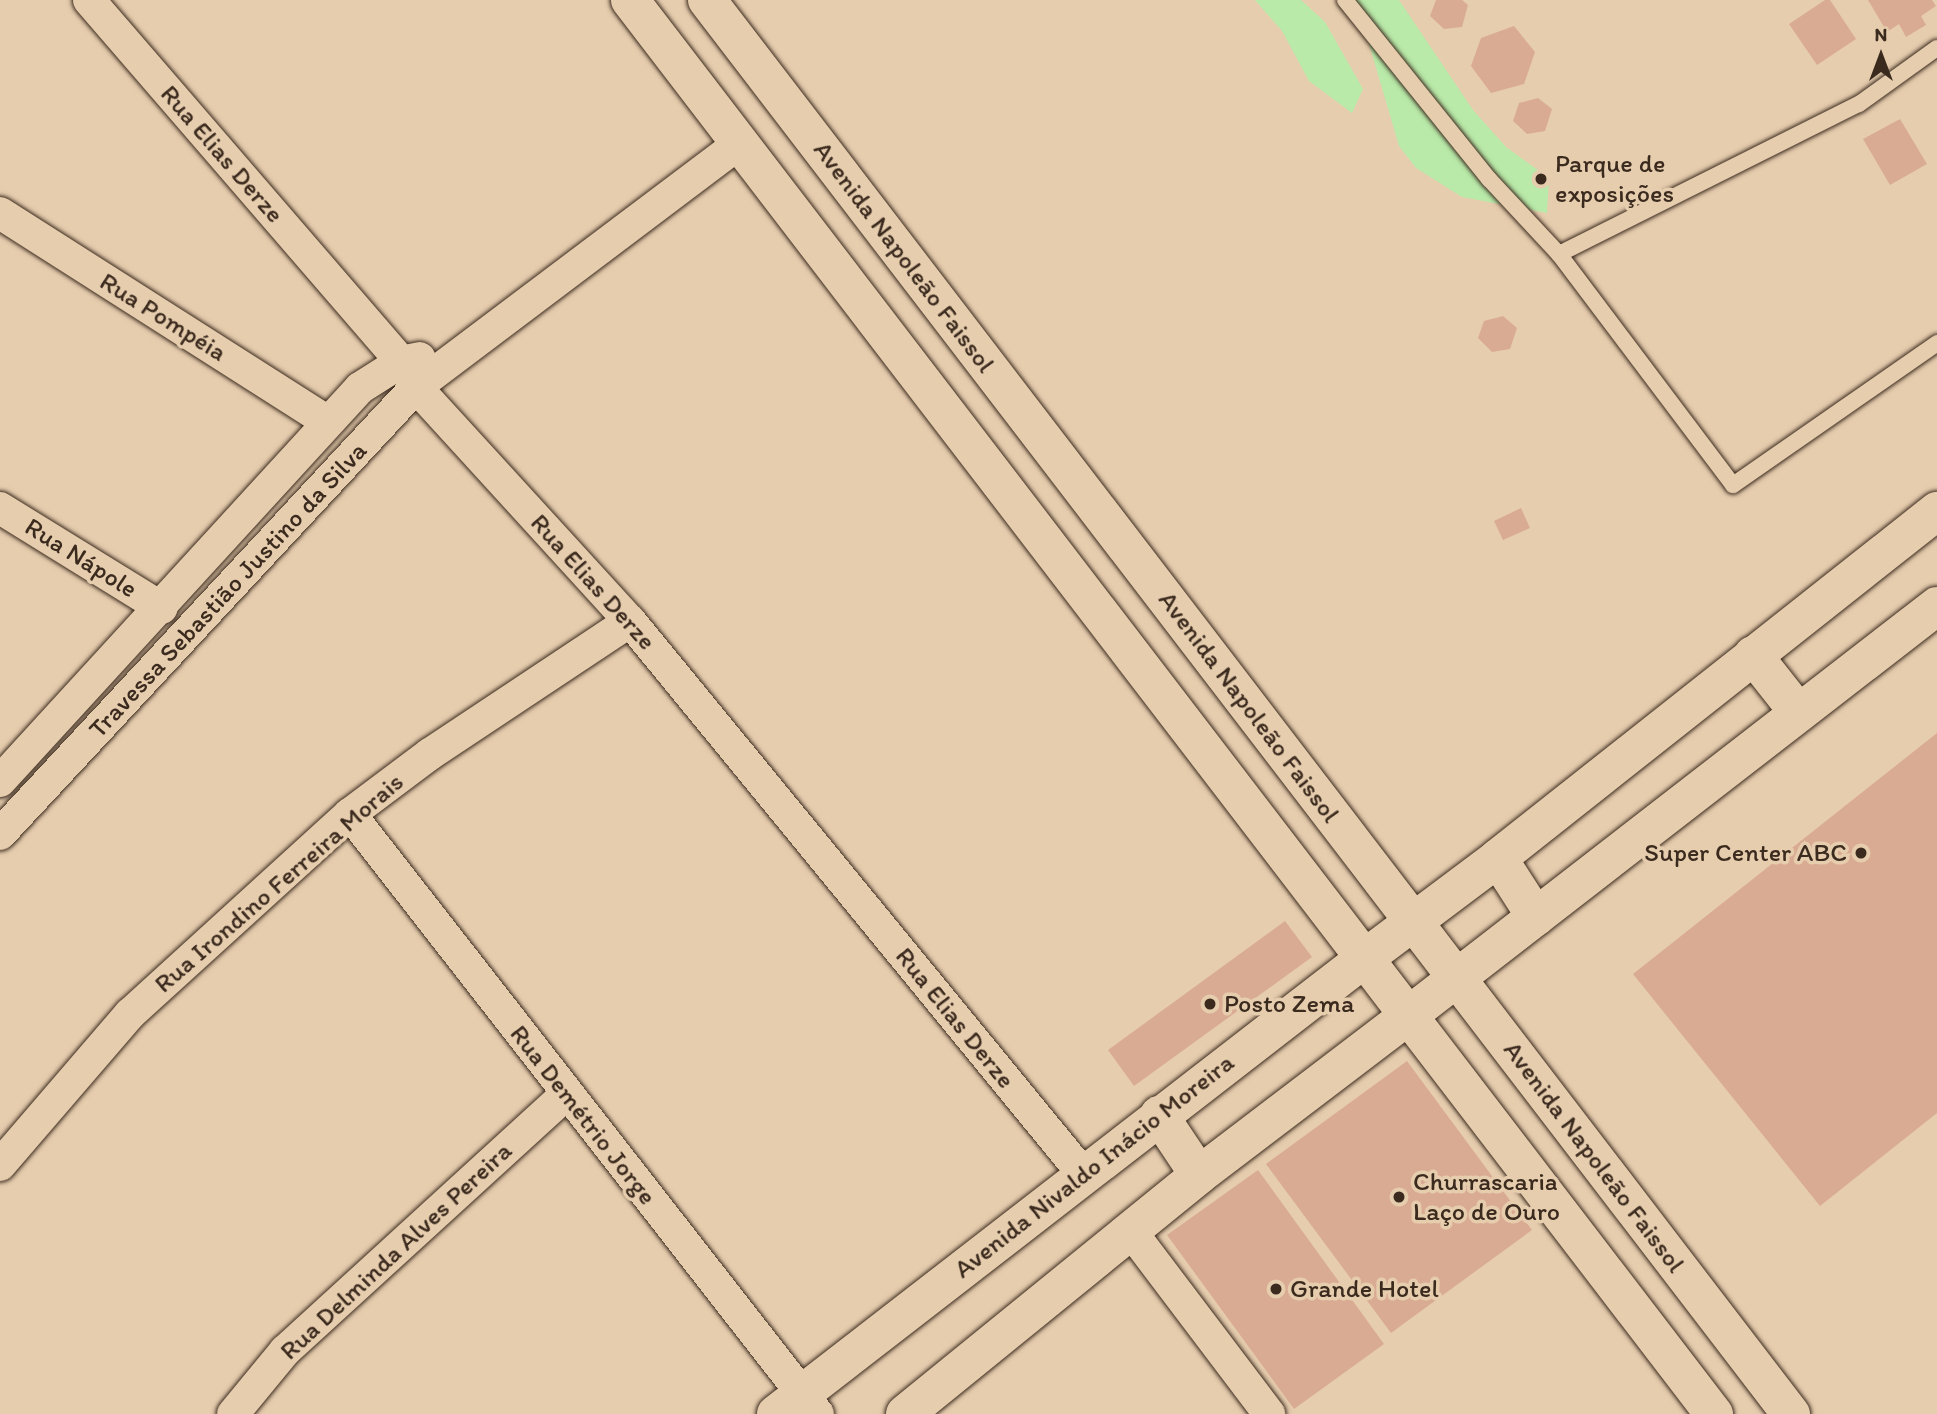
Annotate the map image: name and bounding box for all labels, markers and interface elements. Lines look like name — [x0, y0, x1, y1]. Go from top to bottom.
north arrow — [1846, 21, 1916, 91]
text: N — [1875, 23, 1887, 46]
street label: Rua Elias Derze — [154, 79, 290, 229]
street label: Avenida Napoleão Faissol — [807, 135, 1001, 379]
place label: Parque de exposições — [1555, 148, 1674, 210]
marker: Parque de exposições — [1533, 171, 1549, 187]
street label: Rua Pompéia — [94, 266, 232, 368]
street label: Travessa Sebastião Justino da Silva — [82, 436, 374, 744]
street label: Rua Elias Derze — [524, 508, 662, 656]
street label: Rua Nápole — [19, 511, 143, 605]
street label: Avenida Napoleão Faissol — [1152, 585, 1346, 829]
street label: Rua Irondino Ferreira Morais — [148, 767, 410, 999]
place label: Super Center ABC — [1644, 837, 1847, 869]
marker: Super Center ABC — [1853, 845, 1869, 861]
street label: Rua Elias Derze — [889, 942, 1021, 1094]
place label: Posto Zema — [1224, 988, 1354, 1020]
marker: Posto Zema — [1202, 996, 1218, 1012]
street label: Rua Demétrio Jorge — [503, 1019, 663, 1211]
street label: Avenida Napoleão Faissol — [1497, 1035, 1691, 1279]
street label: Avenida Nivaldo Inácio Moreira — [948, 1047, 1240, 1285]
street label: Rua Delminda Alves Pereira — [273, 1135, 519, 1367]
place label: Churrascaria Laço de Ouro — [1413, 1166, 1560, 1228]
marker: Churrascaria Laço de Ouro — [1391, 1189, 1407, 1205]
place label: Grande Hotel — [1290, 1273, 1439, 1305]
marker: Grande Hotel — [1268, 1281, 1284, 1297]

